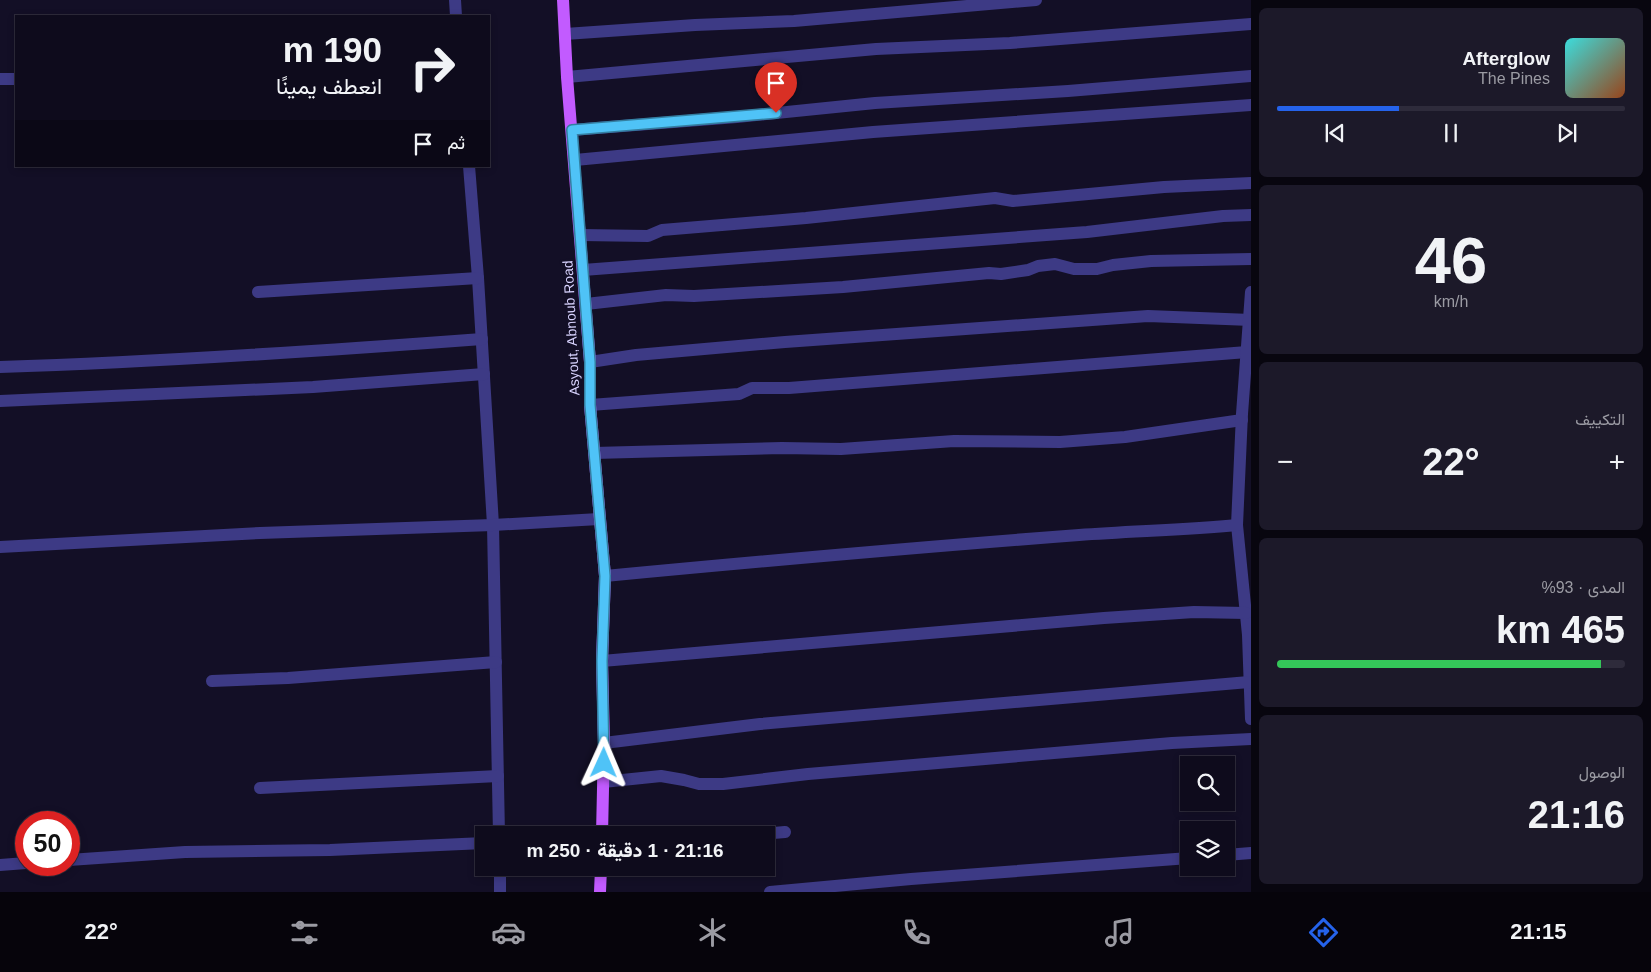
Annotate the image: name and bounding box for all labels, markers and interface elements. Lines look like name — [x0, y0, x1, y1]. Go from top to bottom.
text: 190 m — [283, 30, 382, 69]
icon: right — [400, 35, 465, 100]
text: Afterglow — [1462, 48, 1550, 69]
pin — [755, 62, 797, 113]
icon: arrive — [762, 69, 790, 97]
text: The Pines — [1478, 70, 1550, 87]
text: انعطف يمينًا — [276, 74, 382, 99]
icon: previous — [1321, 119, 1349, 147]
icon: pause — [1437, 119, 1465, 147]
icon: next — [1553, 119, 1581, 147]
icon: arrive — [409, 130, 437, 158]
text: ثم — [447, 132, 465, 153]
text: 46 — [1415, 224, 1487, 297]
street label: Asyout, Abnoub Road — [559, 260, 583, 396]
text: km/h — [1434, 293, 1468, 310]
text: التكييف — [1575, 411, 1625, 428]
text: 22° — [1422, 441, 1480, 483]
text: − — [1277, 446, 1293, 477]
text: + — [1609, 446, 1625, 477]
text: المدى · 93% — [1541, 579, 1625, 596]
text: 465 km — [1496, 609, 1625, 651]
position arrow — [577, 736, 629, 788]
map controls — [1180, 756, 1235, 876]
button: search — [1180, 756, 1235, 811]
text: الوصول — [1579, 764, 1625, 781]
text: 21:16 — [1528, 794, 1625, 836]
speed limit sign: 50 — [15, 811, 80, 876]
button: layers — [1180, 821, 1235, 876]
text: 21:16 · 1 دقيقة · 250 m — [526, 840, 724, 861]
icon: filters — [287, 915, 322, 950]
icon: car — [491, 915, 526, 950]
icon: climate — [695, 915, 730, 950]
icon: phone — [899, 915, 934, 950]
icon: music — [1102, 915, 1137, 950]
icon: directions — [1306, 915, 1341, 950]
text: 22° — [85, 919, 118, 944]
text: 21:15 — [1510, 919, 1567, 944]

